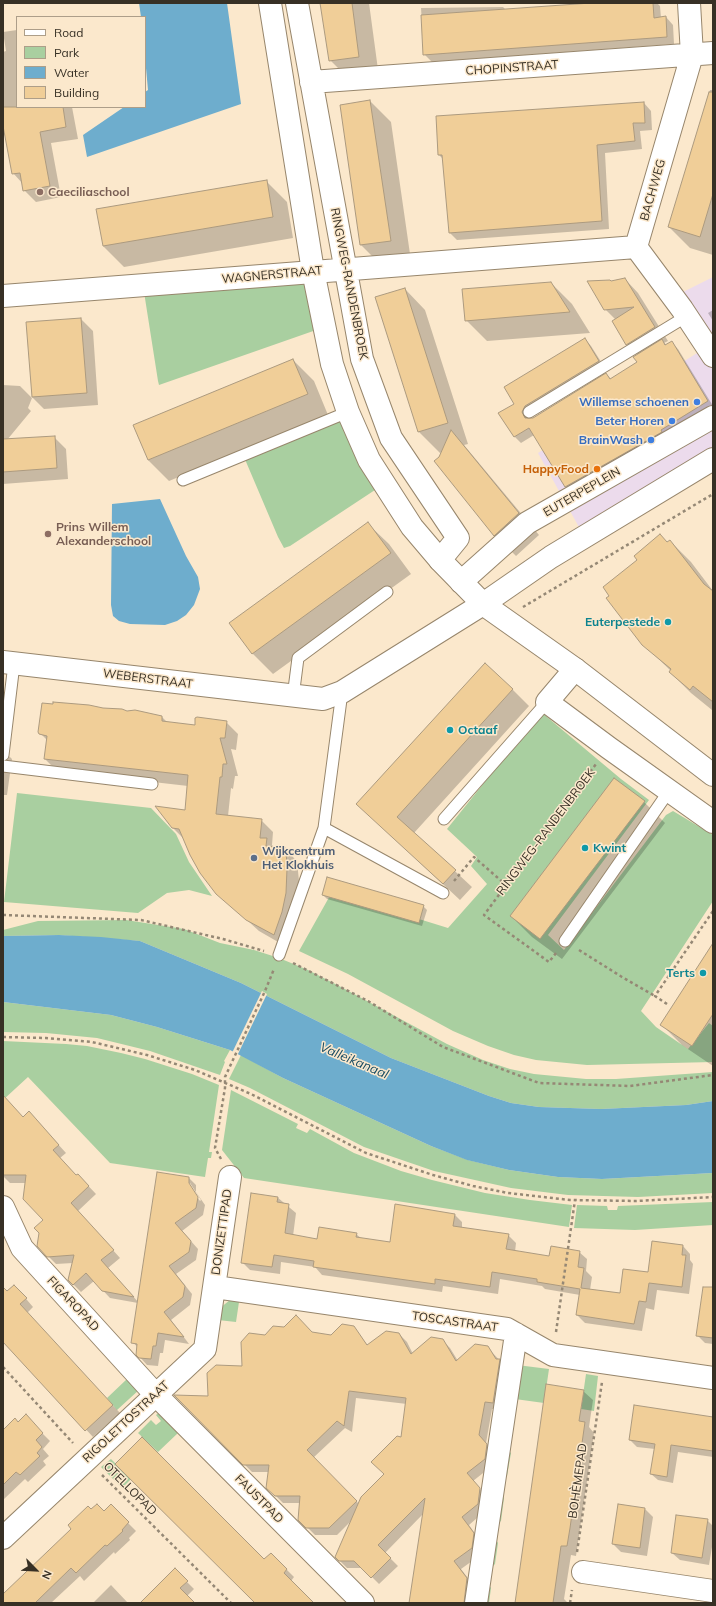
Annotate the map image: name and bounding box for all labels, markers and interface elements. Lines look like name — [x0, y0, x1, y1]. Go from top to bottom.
legend — [16, 16, 146, 108]
text: Road — [54, 25, 83, 40]
text: Park — [54, 45, 79, 60]
street label: CHOPINSTRAAT — [465, 58, 559, 78]
text: Water — [54, 65, 89, 80]
text: Building — [54, 85, 99, 100]
street label: BACHWEG — [637, 158, 669, 222]
place label: Caeciliaschool — [48, 185, 130, 199]
marker: Caeciliaschool — [35, 187, 45, 197]
street label: RINGWEG-RANDENBROEK — [327, 207, 371, 361]
street label: WAGNERSTRAAT — [221, 263, 323, 287]
place label: Willemse schoenen — [579, 395, 689, 409]
marker: Willemse schoenen — [692, 397, 702, 407]
place label: Beter Horen — [595, 414, 664, 428]
marker: Beter Horen — [667, 416, 677, 426]
place label: BrainWash — [579, 433, 643, 447]
marker: BrainWash — [646, 435, 656, 445]
place label: HappyFood — [523, 462, 589, 476]
street label: EUTERPEPLEIN — [541, 464, 623, 520]
marker: HappyFood — [592, 464, 602, 474]
place label: Prins Willem Alexanderschool — [56, 520, 151, 548]
marker: Prins Willem Alexanderschool — [43, 529, 53, 539]
place label: Euterpestede — [585, 615, 660, 629]
marker: Euterpestede — [663, 617, 673, 627]
street label: WEBERSTRAAT — [102, 666, 194, 692]
place label: Octaaf — [458, 723, 497, 737]
marker: Octaaf — [445, 725, 455, 735]
street label: RINGWEG-RANDENBROEK — [494, 766, 598, 898]
place label: Kwint — [593, 841, 626, 855]
marker: Kwint — [580, 843, 590, 853]
place label: Wijkcentrum Het Klokhuis — [262, 844, 335, 872]
marker: Wijkcentrum Het Klokhuis — [249, 853, 259, 863]
place label: Terts — [666, 966, 695, 980]
marker: Terts — [698, 968, 708, 978]
water label: Valleikanaal — [317, 1040, 391, 1082]
street label: DONIZETTIPAD — [209, 1188, 235, 1276]
street label: FIGAROPAD — [44, 1274, 102, 1334]
street label: TOSCASTRAAT — [411, 1309, 499, 1335]
street label: RIGOLETTOSTRAAT — [80, 1378, 172, 1466]
street label: BOHÈMEPAD — [566, 1442, 590, 1520]
street label: OTELLOPAD — [100, 1459, 160, 1519]
street label: FAUSTPAD — [232, 1472, 286, 1526]
north arrow — [16, 1550, 56, 1590]
text: N — [39, 1568, 55, 1582]

